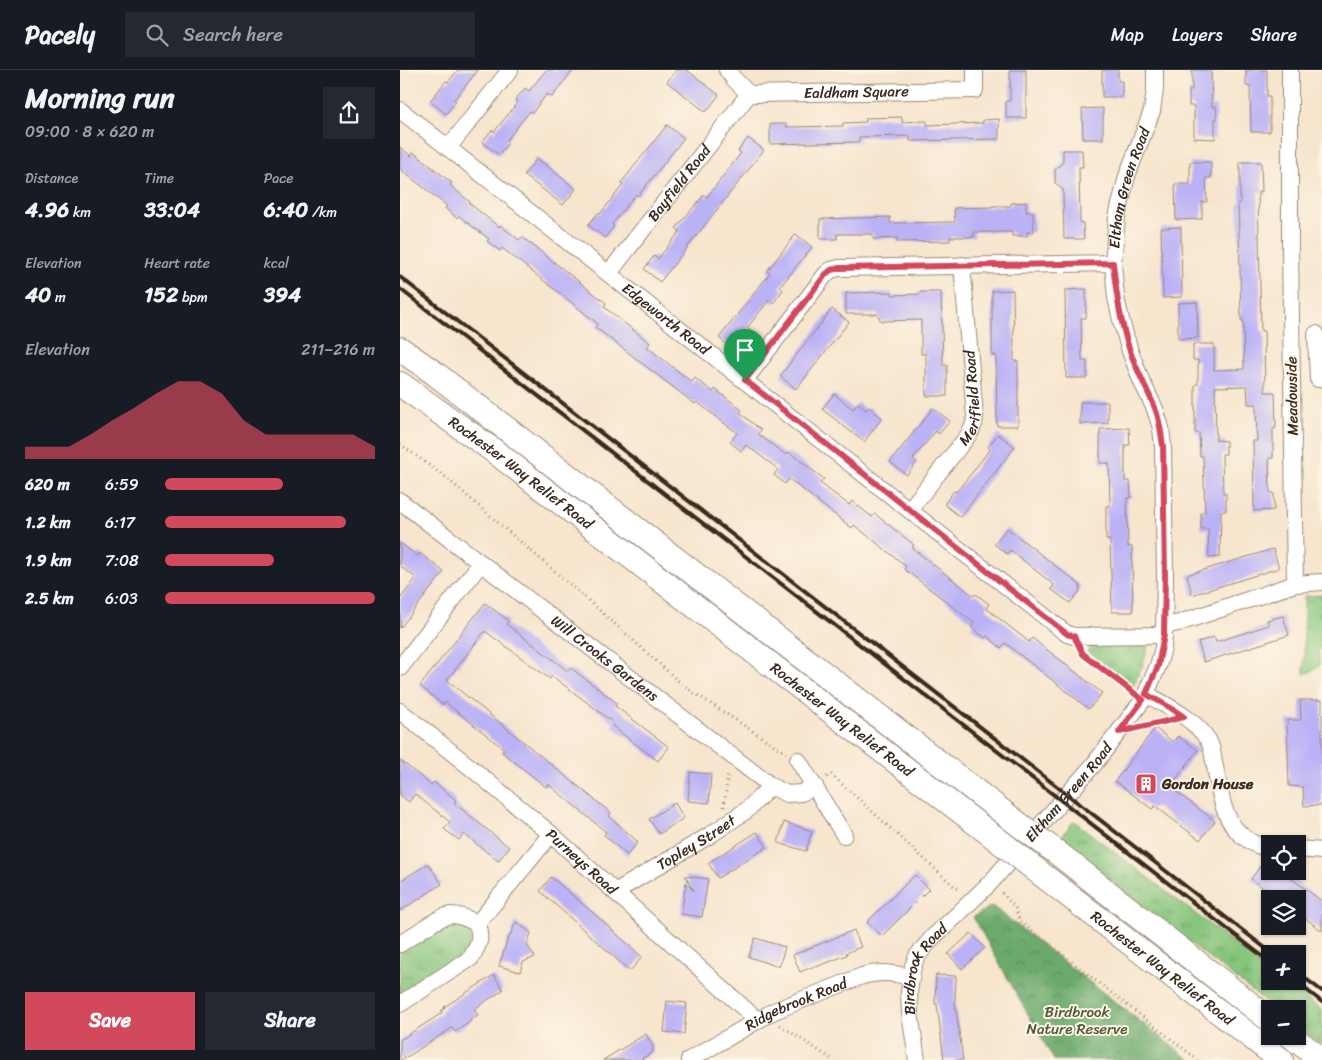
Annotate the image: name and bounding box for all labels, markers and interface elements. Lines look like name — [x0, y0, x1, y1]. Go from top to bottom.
search box — [125, 12, 475, 57]
text: Pacely — [25, 14, 95, 56]
text: Search here — [183, 18, 283, 51]
text: Map — [1111, 19, 1144, 51]
text: Layers — [1172, 19, 1223, 51]
text: Share — [1251, 19, 1297, 51]
icon: search — [143, 21, 171, 49]
text: Morning run — [25, 73, 175, 122]
street label: Ealdham Square — [804, 78, 909, 106]
button: share — [323, 87, 375, 139]
text: 09:00 · 8 × 620 m — [25, 117, 154, 146]
street label: Eltham Green Road — [1101, 123, 1158, 249]
street label: Bayfield Road — [641, 138, 718, 227]
text: Distance — [25, 166, 78, 191]
text: Time — [144, 166, 174, 191]
text: Pace — [264, 166, 293, 191]
text: 4.96 — [25, 191, 69, 229]
text: 33:04 — [144, 191, 200, 229]
text: 6:40 — [264, 191, 308, 229]
text: km — [69, 200, 91, 225]
text: /km — [308, 200, 337, 225]
text: Elevation — [25, 251, 82, 276]
text: Heart rate — [144, 251, 210, 276]
text: kcal — [264, 251, 289, 276]
text: 40 — [25, 276, 51, 314]
text: 152 — [144, 276, 178, 314]
text: 394 — [264, 276, 301, 314]
street label: Edgeworth Road — [616, 276, 716, 362]
text: m — [51, 285, 66, 310]
text: bpm — [178, 285, 208, 310]
pin — [724, 329, 766, 380]
text: Elevation — [25, 335, 90, 364]
text: 211–216 m — [301, 335, 375, 364]
icon: arrive — [731, 336, 759, 364]
street label: Merifield Road — [952, 348, 988, 451]
street label: Meadowside — [1278, 356, 1306, 436]
street label: Rochester Way Relief Road — [443, 409, 600, 537]
text: 620 m — [25, 470, 70, 499]
text: 6:59 — [105, 470, 139, 499]
text: 1.2 km — [25, 508, 71, 537]
text: 6:17 — [105, 508, 135, 537]
text: 1.9 km — [25, 546, 71, 575]
text: 7:08 — [105, 546, 139, 575]
text: 2.5 km — [25, 584, 74, 613]
text: 6:03 — [105, 584, 138, 613]
street label: Will Crooks Gardens — [545, 608, 665, 709]
street label: Rochester Way Relief Road — [764, 656, 920, 784]
street label: Eltham Green Road — [1018, 736, 1120, 848]
place label: Gordon House — [1161, 771, 1254, 797]
building icon: Gordon House — [1134, 772, 1158, 796]
street label: Topley Street — [651, 808, 742, 877]
street label: Purneys Road — [540, 822, 624, 902]
map controls — [1261, 835, 1306, 1045]
button: locate — [1261, 835, 1306, 880]
button: layers — [1261, 890, 1306, 935]
street label: Rochester Way Relief Road — [1085, 904, 1241, 1033]
street label: Birdbrook Road — [896, 916, 954, 1016]
button: + — [1261, 945, 1306, 990]
street label: Ridgebrook Road — [740, 970, 852, 1038]
button: Save — [25, 992, 195, 1050]
button: Share — [205, 992, 375, 1050]
park label: Birdbrook Nature Reserve — [1027, 999, 1127, 1042]
button: − — [1261, 1000, 1306, 1045]

